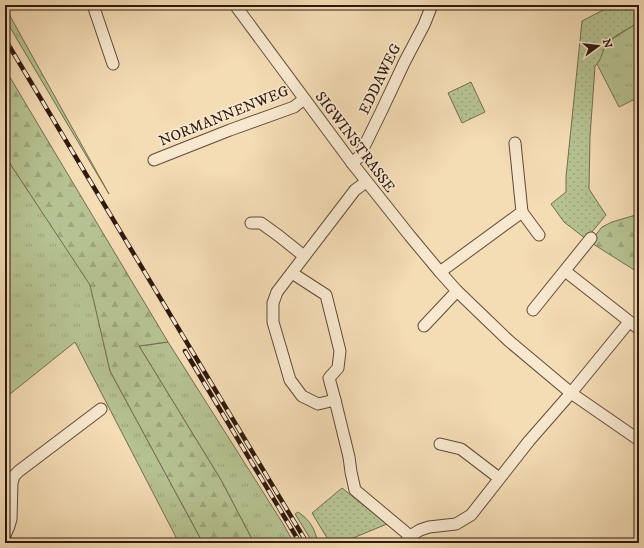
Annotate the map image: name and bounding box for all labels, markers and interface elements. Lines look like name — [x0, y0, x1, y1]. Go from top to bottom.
north arrow — [578, 26, 618, 66]
text: N — [599, 37, 615, 50]
street label: EDDAWEG — [355, 40, 406, 118]
street label: NORMANNENWEG — [156, 81, 292, 151]
street label: SIGWINSTRASSE — [311, 88, 399, 197]

